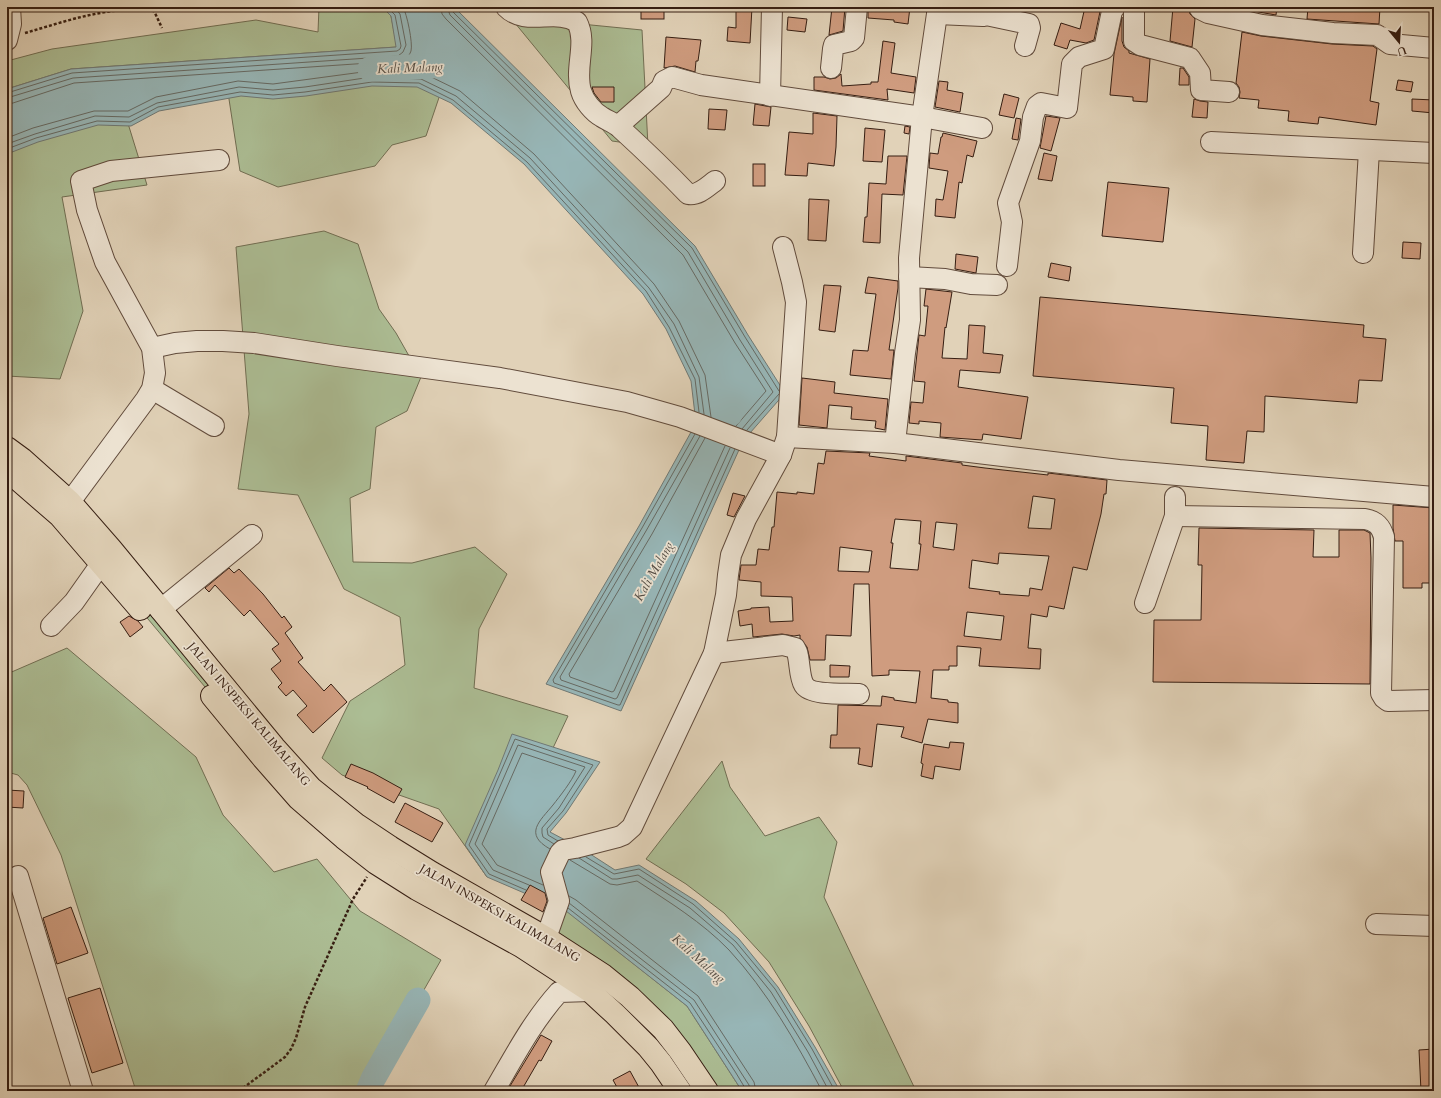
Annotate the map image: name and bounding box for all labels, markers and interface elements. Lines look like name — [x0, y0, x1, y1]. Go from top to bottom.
north arrow — [1379, 22, 1419, 62]
text: U — [1395, 43, 1409, 60]
water label: Kali Malang — [377, 58, 443, 78]
water label: Kali Malang — [630, 538, 678, 604]
street label: JALAN INSPEKSI KALIMALANG — [183, 637, 314, 790]
street label: JALAN INSPEKSI KALIMALANG — [415, 859, 584, 966]
water label: Kali Malang — [668, 930, 729, 988]

